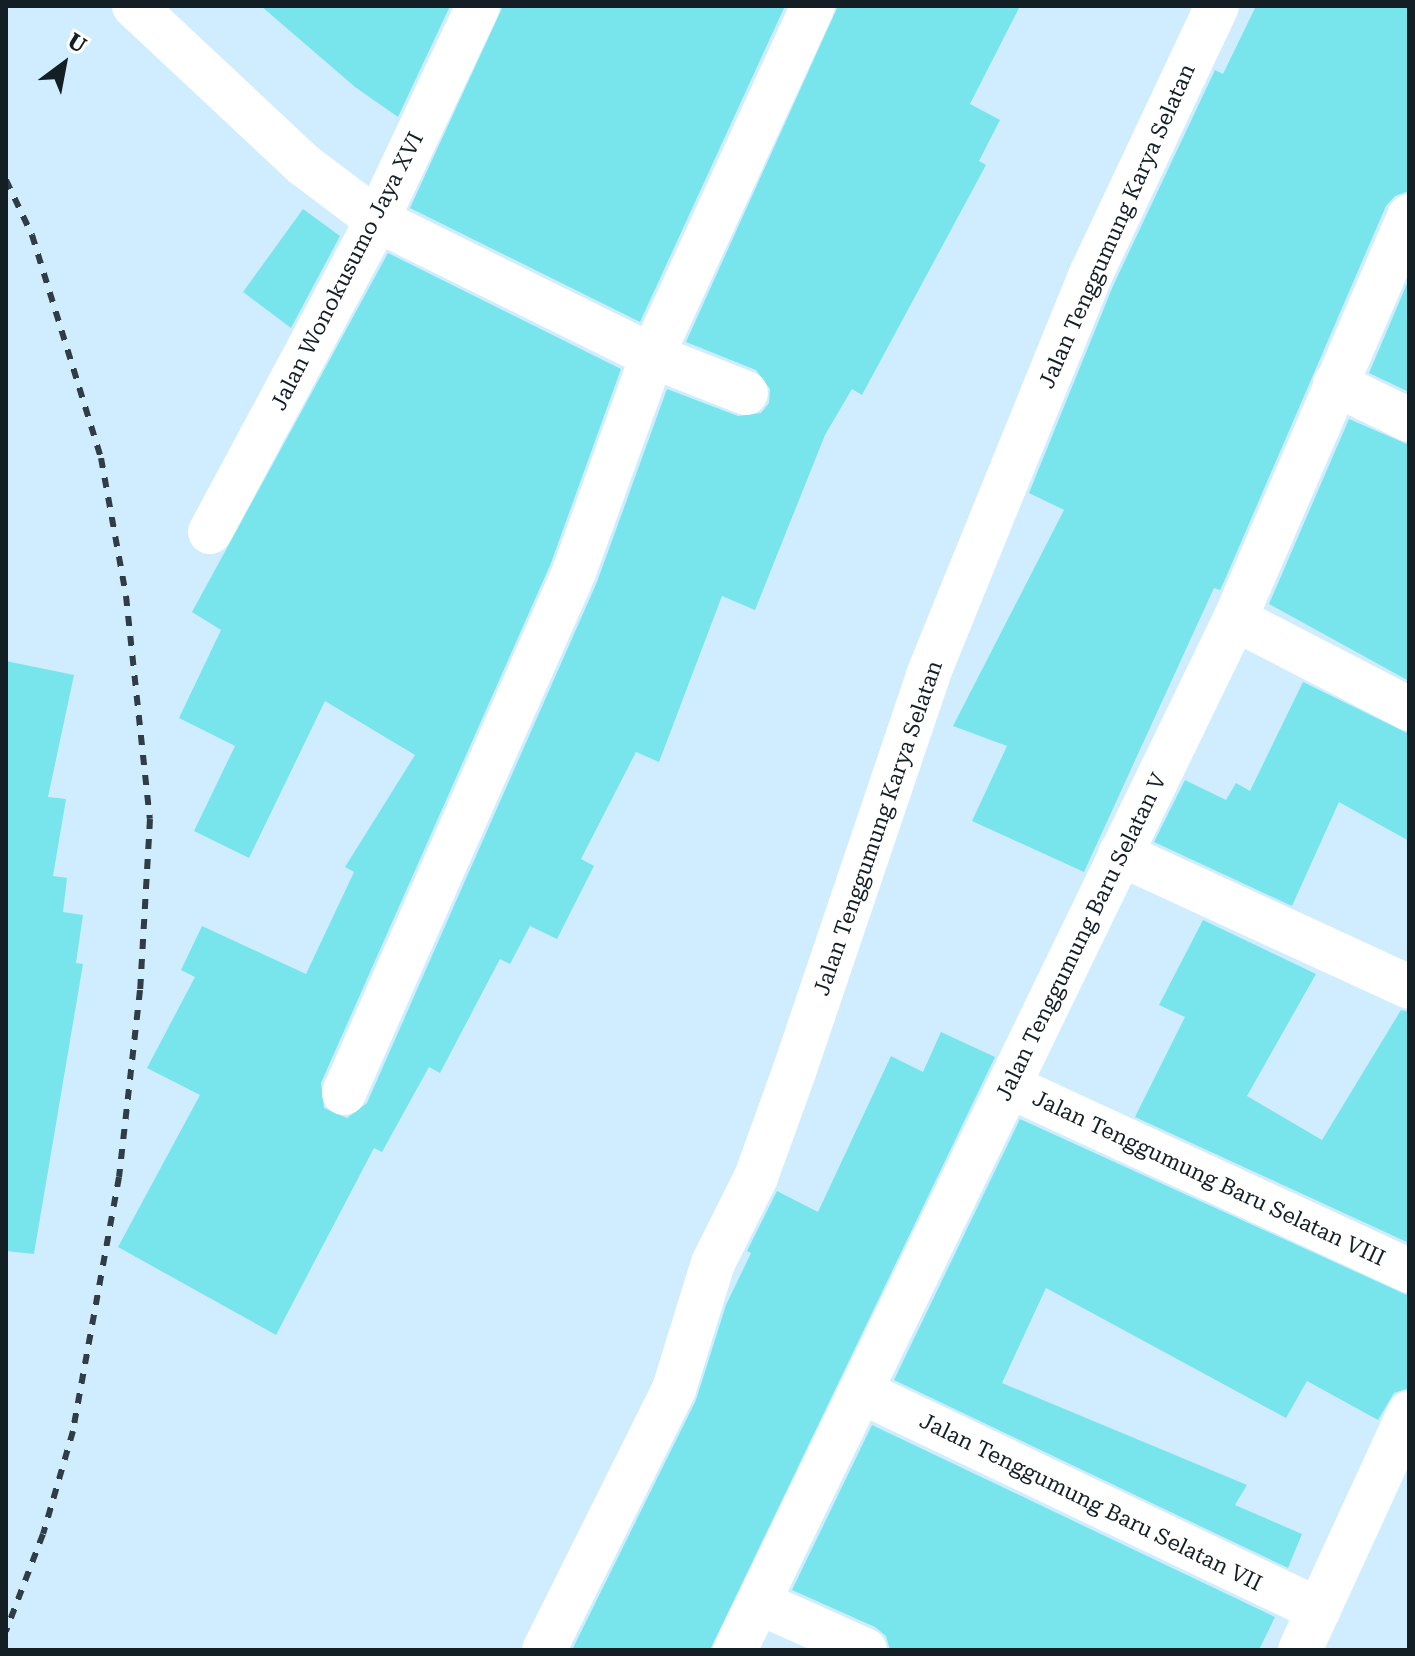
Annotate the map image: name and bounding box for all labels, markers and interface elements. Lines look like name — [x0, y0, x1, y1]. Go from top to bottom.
north arrow — [24, 24, 104, 104]
text: U — [63, 28, 91, 58]
street label: Jalan Tenggumung Karya Selatan — [1033, 60, 1201, 392]
street label: Jalan Wonokusumo Jaya XVI — [265, 127, 429, 415]
street label: Jalan Tenggumung Karya Selatan — [808, 657, 948, 999]
street label: Jalan Tenggumung Baru Selatan V — [990, 769, 1172, 1105]
street label: Jalan Tenggumung Baru Selatan VIII — [1029, 1085, 1389, 1271]
street label: Jalan Tenggumung Baru Selatan VII — [916, 1407, 1266, 1597]

